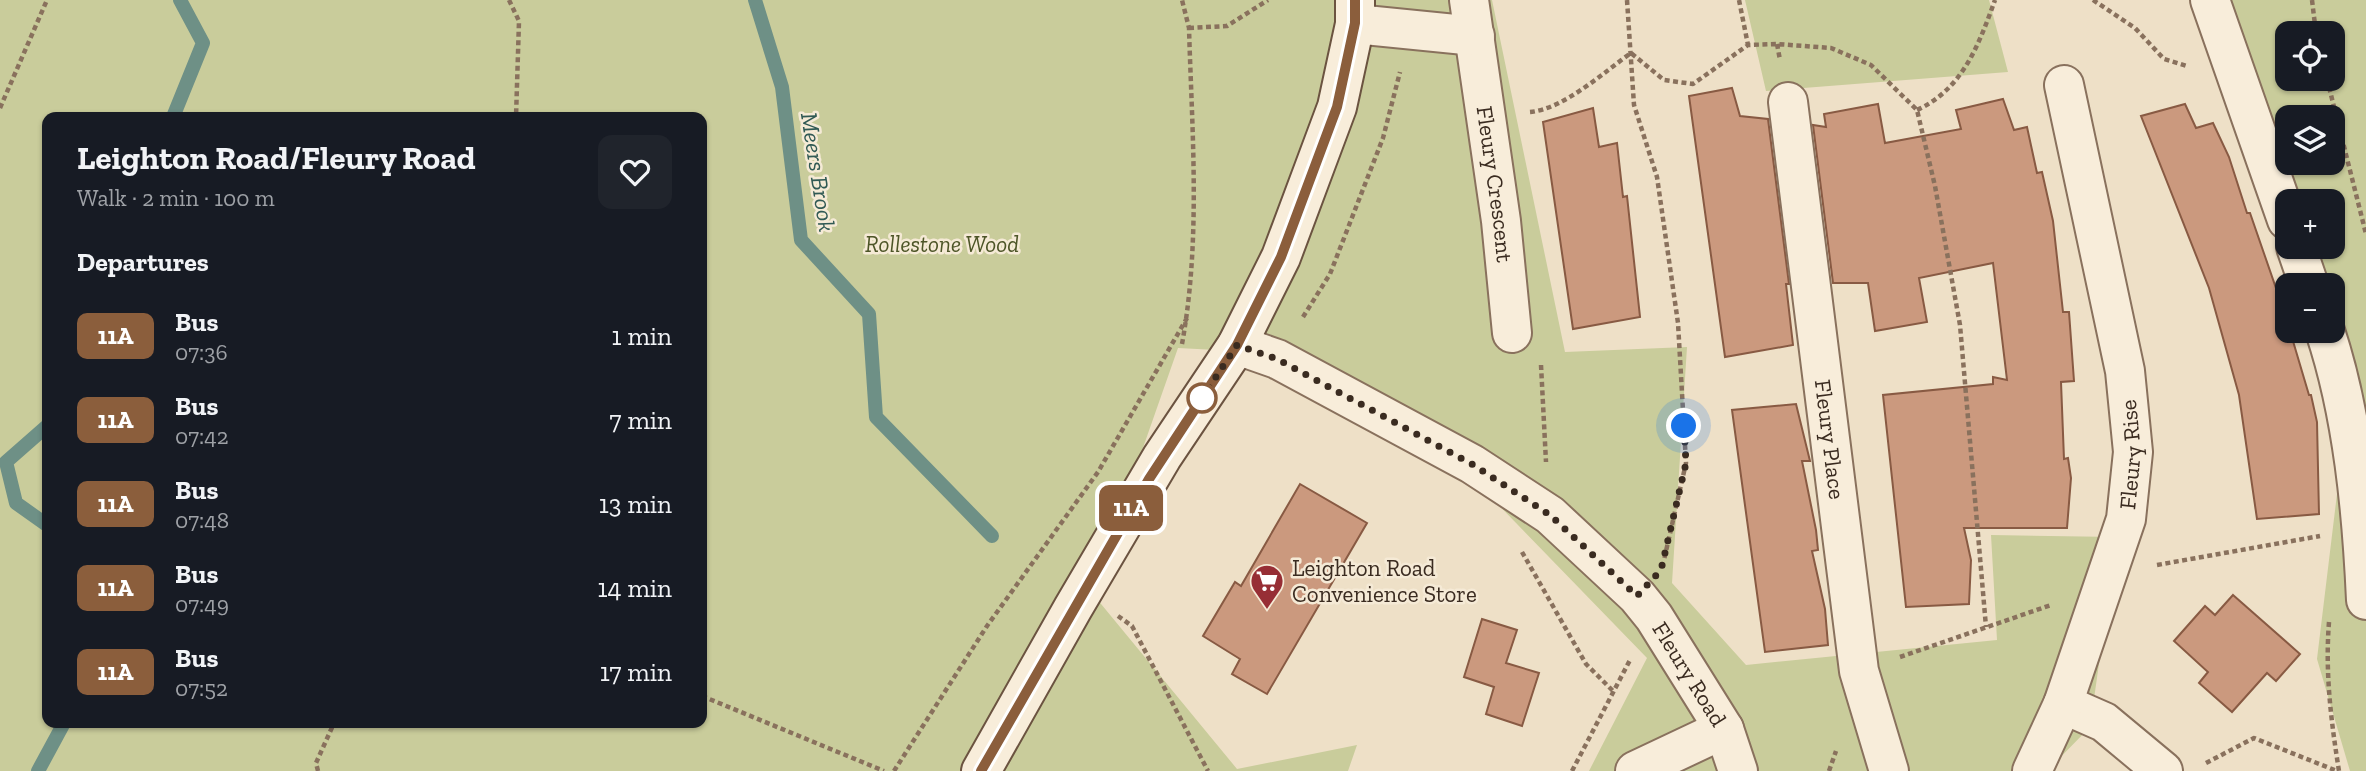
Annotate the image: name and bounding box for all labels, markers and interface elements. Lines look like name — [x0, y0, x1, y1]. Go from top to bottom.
map controls — [2275, 21, 2345, 343]
button: locate — [2275, 21, 2345, 91]
street label: Fleury Crescent — [1471, 104, 1519, 264]
button: layers — [2275, 105, 2345, 175]
water label: Meers Brook — [795, 110, 842, 234]
button: heart — [598, 135, 672, 209]
text: Leighton Road/Fleury Road — [77, 138, 476, 177]
text: Walk · 2 min · 100 m — [77, 184, 275, 212]
button: + — [2275, 189, 2345, 259]
park label: Rollestone Wood — [865, 230, 1019, 258]
text: Departures — [77, 246, 209, 278]
button: − — [2275, 273, 2345, 343]
text: Bus — [175, 306, 218, 338]
text: 1 min — [611, 320, 672, 352]
text: 11A — [98, 321, 133, 350]
text: 07:36 — [175, 338, 228, 366]
street label: Fleury Place — [1809, 378, 1851, 501]
unlabelled marker — [1187, 383, 1217, 413]
text: Bus — [175, 390, 218, 422]
street label: Fleury Rise — [2113, 398, 2147, 511]
text: 7 min — [609, 404, 672, 436]
text: 11A — [98, 405, 133, 434]
your location — [1666, 408, 1701, 443]
text: 07:42 — [175, 422, 228, 450]
text: Bus — [175, 474, 218, 506]
line badge: 11A — [1091, 485, 1171, 531]
text: 13 min — [599, 488, 672, 520]
text: 11A — [98, 489, 133, 518]
text: 11A — [1113, 493, 1149, 522]
text: 07:48 — [175, 506, 229, 534]
place label: Leighton Road Convenience Store — [1292, 554, 1477, 608]
text: Bus — [175, 558, 218, 590]
supermarket icon: Leighton Road Convenience Store — [1248, 562, 1286, 611]
text: 14 min — [597, 572, 672, 604]
text: 11A — [98, 573, 133, 602]
text: 07:49 — [175, 590, 229, 618]
street label: Fleury Road — [1646, 616, 1733, 732]
text: Bus — [175, 642, 218, 674]
text: 17 min — [600, 656, 672, 688]
text: 11A — [98, 657, 133, 686]
text: 07:52 — [175, 674, 228, 702]

